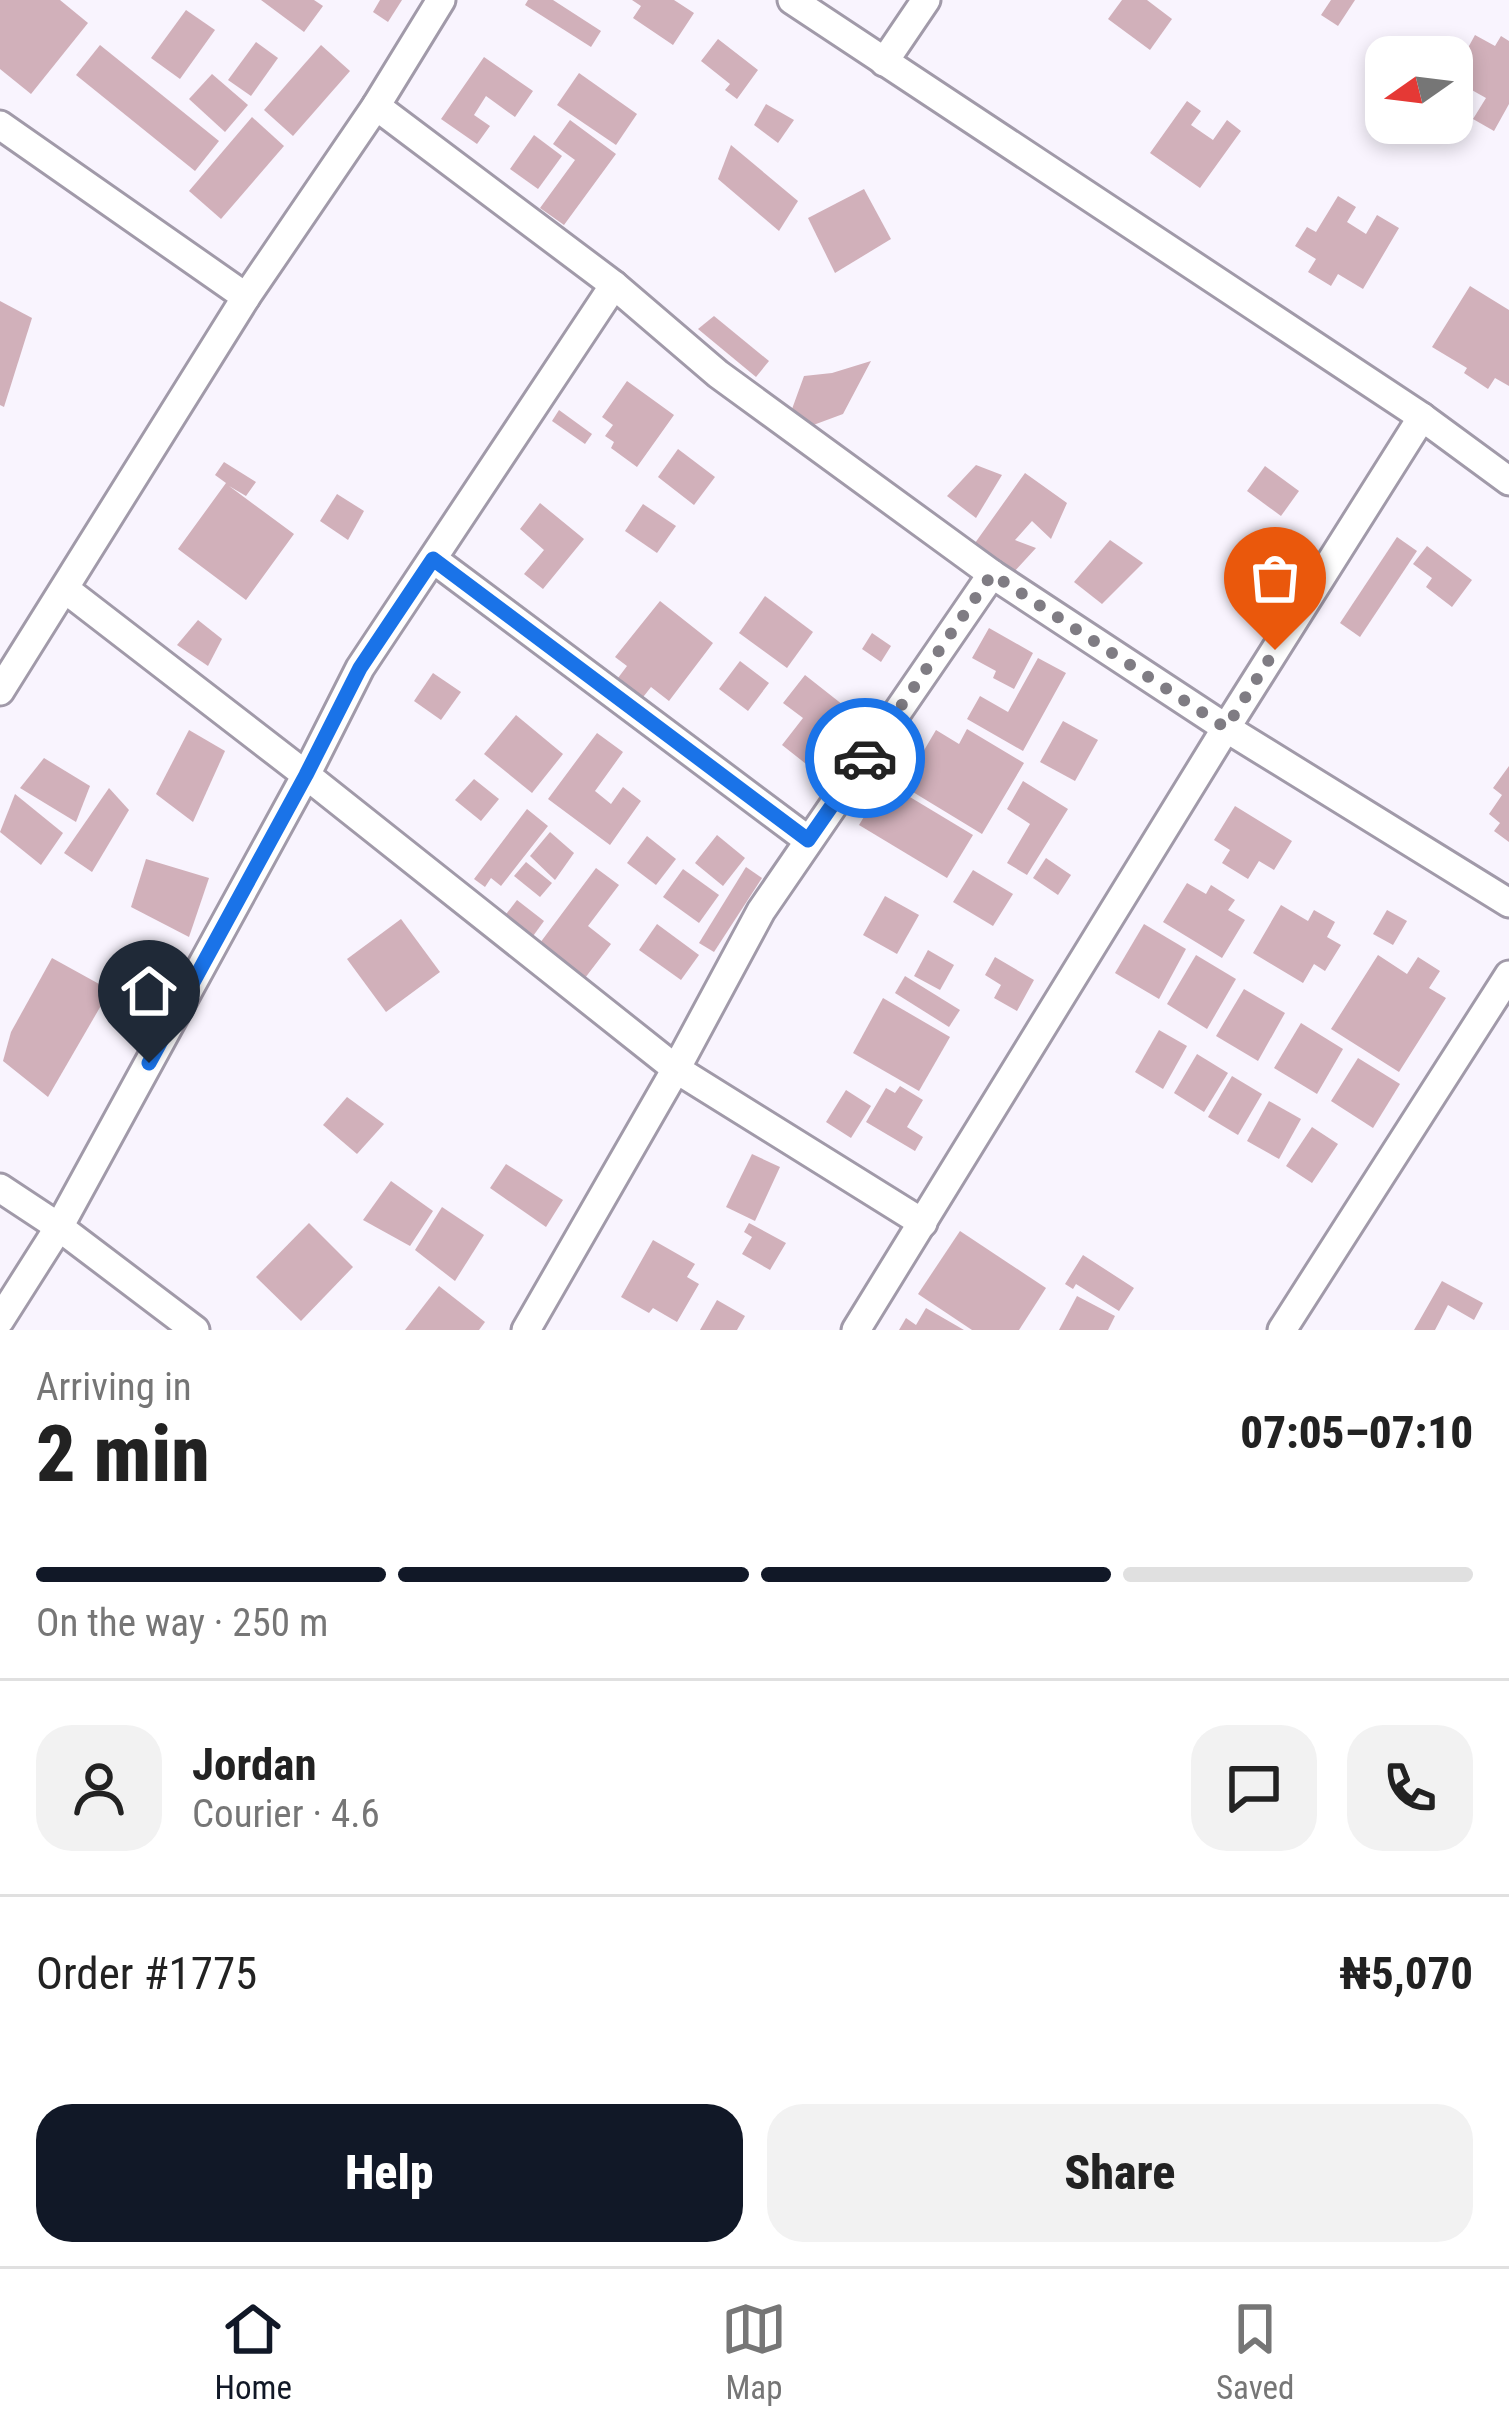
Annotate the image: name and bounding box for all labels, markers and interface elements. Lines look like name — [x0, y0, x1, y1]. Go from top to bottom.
north arrow — [1365, 36, 1473, 144]
map controls — [1365, 36, 1473, 144]
pin — [1224, 527, 1326, 650]
icon: bag — [1242, 545, 1308, 611]
courier — [805, 698, 925, 818]
icon: car — [832, 725, 898, 791]
pin — [98, 940, 200, 1063]
icon: home — [116, 958, 182, 1024]
text: Arriving in — [36, 1364, 192, 1410]
text: 07:05–07:10 — [1240, 1406, 1473, 1459]
text: 2 min — [36, 1409, 210, 1500]
text: On the way · 250 m — [36, 1600, 328, 1646]
button: person — [36, 1725, 162, 1851]
button: chat — [1191, 1725, 1317, 1851]
button: phone — [1347, 1725, 1473, 1851]
text: Jordan — [192, 1738, 317, 1791]
text: Courier · 4.6 — [192, 1791, 380, 1837]
text: Order #1775 — [36, 1947, 257, 2000]
text: ₦5,070 — [1339, 1947, 1473, 2000]
button: Help — [36, 2104, 743, 2242]
button: Share — [767, 2104, 1473, 2242]
tab: Home — [215, 2296, 292, 2407]
tab: Map — [721, 2296, 787, 2407]
tab: Saved — [1216, 2296, 1294, 2407]

